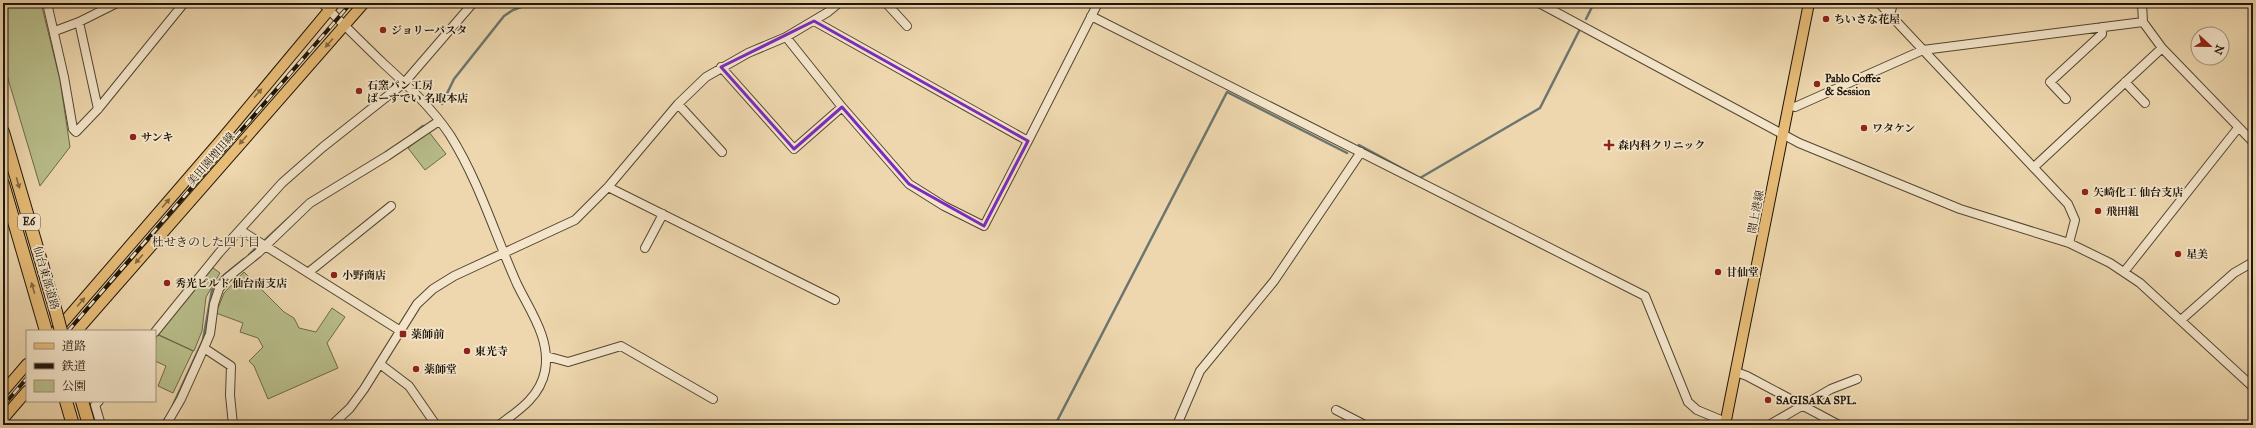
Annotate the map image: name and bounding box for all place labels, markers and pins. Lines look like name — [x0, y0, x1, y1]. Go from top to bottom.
place label: ちいさな花屋 — [1834, 13, 1900, 26]
marker: ちいさな花屋 — [1821, 14, 1831, 24]
place label: ジョリーパスタ — [391, 24, 467, 37]
marker: ジョリーパスタ — [378, 25, 388, 35]
place label: Pablo Coffee & Session — [1825, 72, 1881, 98]
place label: 石窯パン工房 ばーすでい 名取本店 — [367, 79, 468, 105]
marker: Pablo Coffee & Session — [1812, 79, 1822, 89]
marker: 石窯パン工房 ばーすでい 名取本店 — [354, 86, 364, 96]
place label: ワタケン — [1872, 122, 1915, 135]
marker: ワタケン — [1859, 123, 1869, 133]
place label: サンキ — [141, 131, 173, 144]
marker: サンキ — [128, 132, 138, 142]
marker: 森内科クリニック — [1603, 139, 1615, 151]
place label: 森内科クリニック — [1618, 139, 1705, 152]
place label: 矢崎化工 仙台支店 — [2093, 186, 2183, 199]
marker: 矢崎化工 仙台支店 — [2080, 187, 2090, 197]
place label: 飛田組 — [2106, 205, 2139, 218]
marker: 飛田組 — [2093, 206, 2103, 216]
place label: 星美 — [2186, 248, 2208, 261]
marker: 星美 — [2173, 249, 2183, 259]
place label: 甘仙堂 — [1726, 266, 1759, 279]
marker: 甘仙堂 — [1713, 267, 1723, 277]
place label: 小野商店 — [342, 269, 386, 282]
marker: 小野商店 — [329, 270, 339, 280]
place label: 秀光ビルド 仙台南支店 — [175, 277, 287, 290]
marker: 秀光ビルド 仙台南支店 — [162, 278, 172, 288]
place label: 薬師前 — [411, 328, 445, 341]
marker: 薬師前 — [398, 329, 408, 339]
place label: 東光寺 — [475, 345, 508, 358]
marker: 東光寺 — [462, 346, 472, 356]
place label: 薬師堂 — [424, 363, 457, 376]
marker: 薬師堂 — [411, 364, 421, 374]
place label: SAGISAKA SPL. — [1776, 394, 1857, 407]
marker: SAGISAKA SPL. — [1763, 395, 1773, 405]

